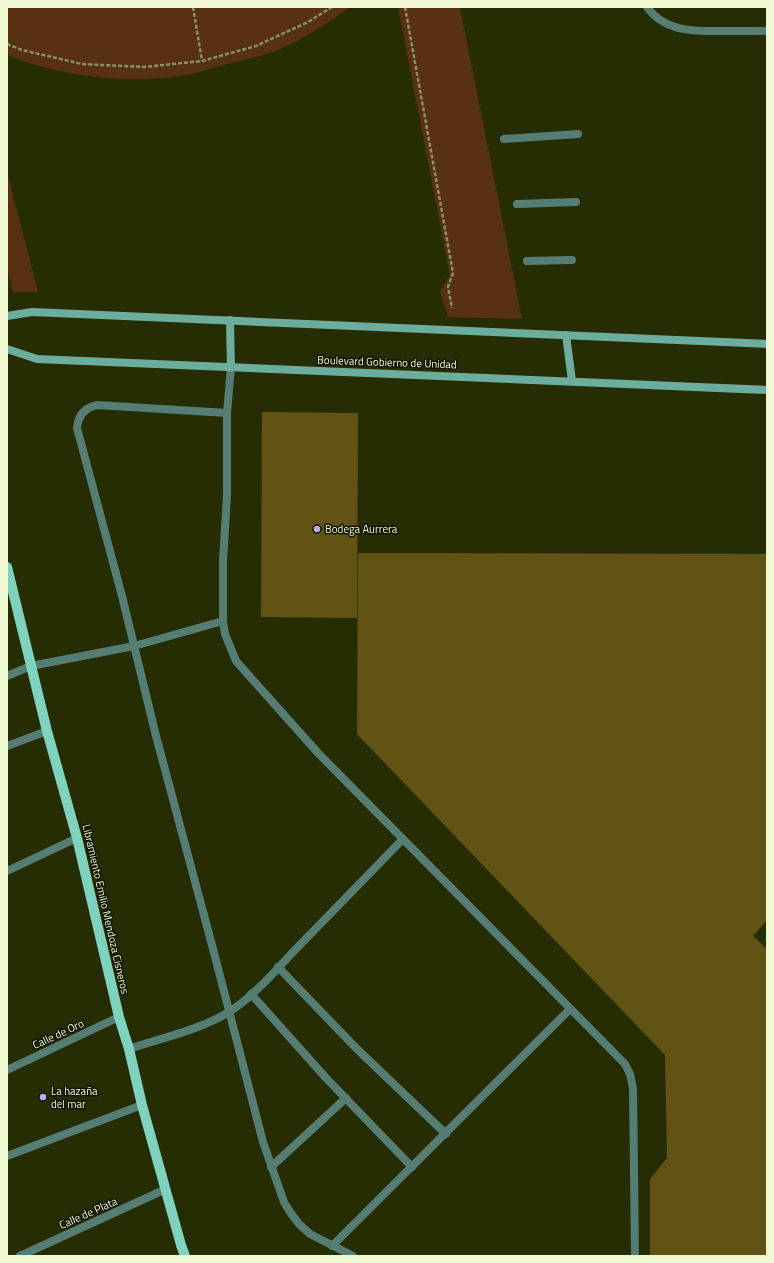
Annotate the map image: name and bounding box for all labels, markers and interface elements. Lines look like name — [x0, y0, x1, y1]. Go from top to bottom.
street label: Boulevard Gobierno de Unidad — [317, 352, 457, 372]
place label: Bodega Aurrera — [325, 521, 398, 537]
marker: Bodega Aurrera — [312, 524, 322, 534]
street label: Libramiento Emilio Mendoza Cisneros — [79, 823, 133, 995]
street label: Calle de Oro — [30, 1015, 87, 1053]
place label: La hazaña del mar — [51, 1083, 98, 1112]
marker: La hazaña del mar — [38, 1092, 48, 1102]
street label: Calle de Plata — [56, 1193, 120, 1233]

